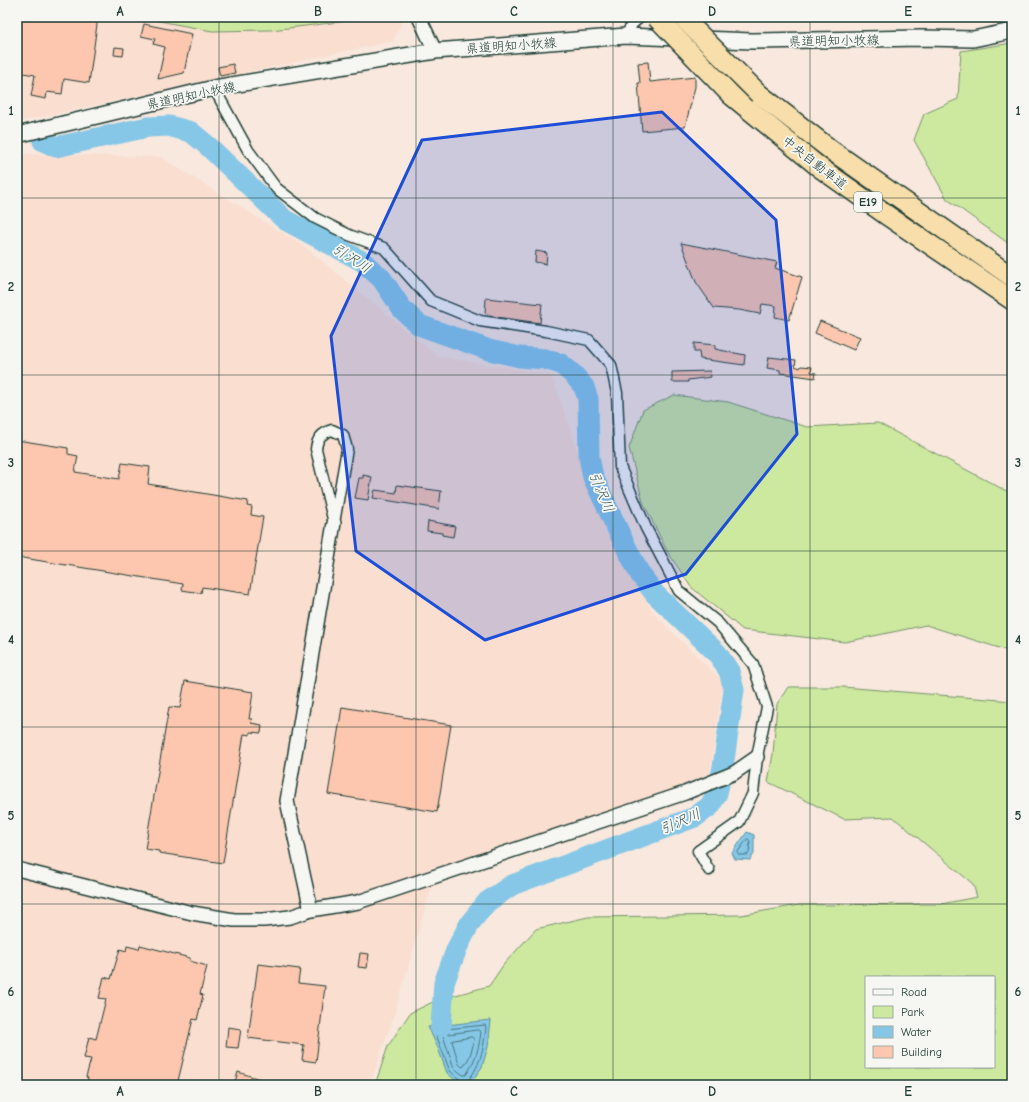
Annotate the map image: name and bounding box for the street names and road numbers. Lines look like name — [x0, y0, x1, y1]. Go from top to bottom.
street label: 県道明知小牧線 — [788, 32, 881, 49]
street label: 県道明知小牧線 — [465, 35, 558, 56]
street label: 県道明知小牧線 — [145, 78, 238, 112]
street label: 中央自動車道 — [779, 132, 850, 192]
road number: E19 — [854, 192, 882, 212]

